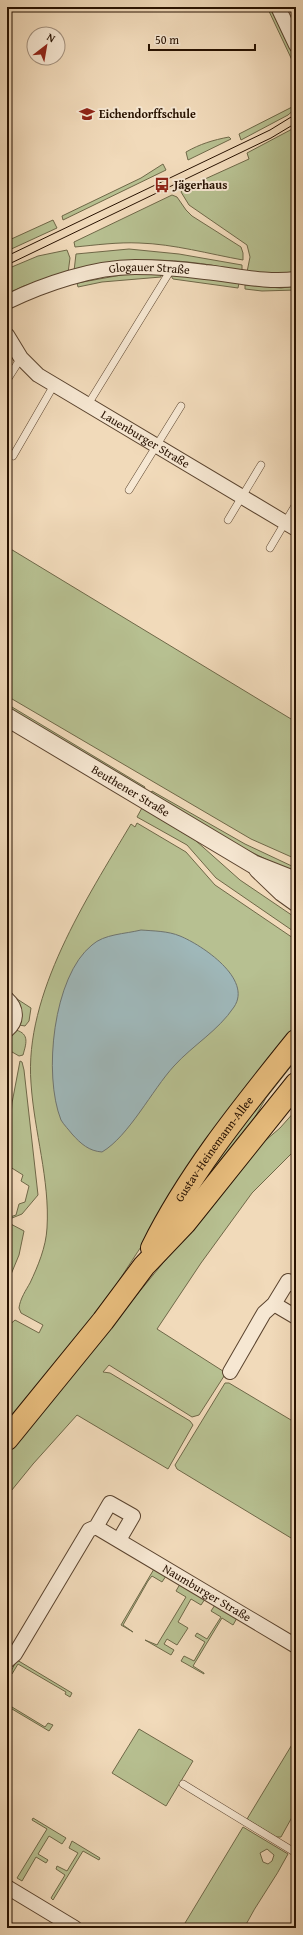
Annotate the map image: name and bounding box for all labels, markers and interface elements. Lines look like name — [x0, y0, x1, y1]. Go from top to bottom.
north arrow — [26, 26, 66, 66]
scale bar — [149, 26, 255, 52]
text: N — [44, 29, 59, 47]
text: 50 m — [155, 31, 179, 48]
school or university icon: Eichendorffschule — [78, 105, 96, 123]
place label: Eichendorffschule — [99, 105, 196, 122]
bus stop icon: Jägerhaus — [153, 176, 171, 194]
place label: Jägerhaus — [172, 176, 227, 193]
street label: Glogauer Straße — [108, 258, 191, 278]
street label: Lauenburger Straße — [98, 406, 193, 472]
street label: Beuthener Straße — [88, 760, 174, 821]
street label: Gustav-Heinemann-Allee — [170, 1092, 257, 1205]
street label: Naumburger Straße — [160, 1560, 255, 1626]

